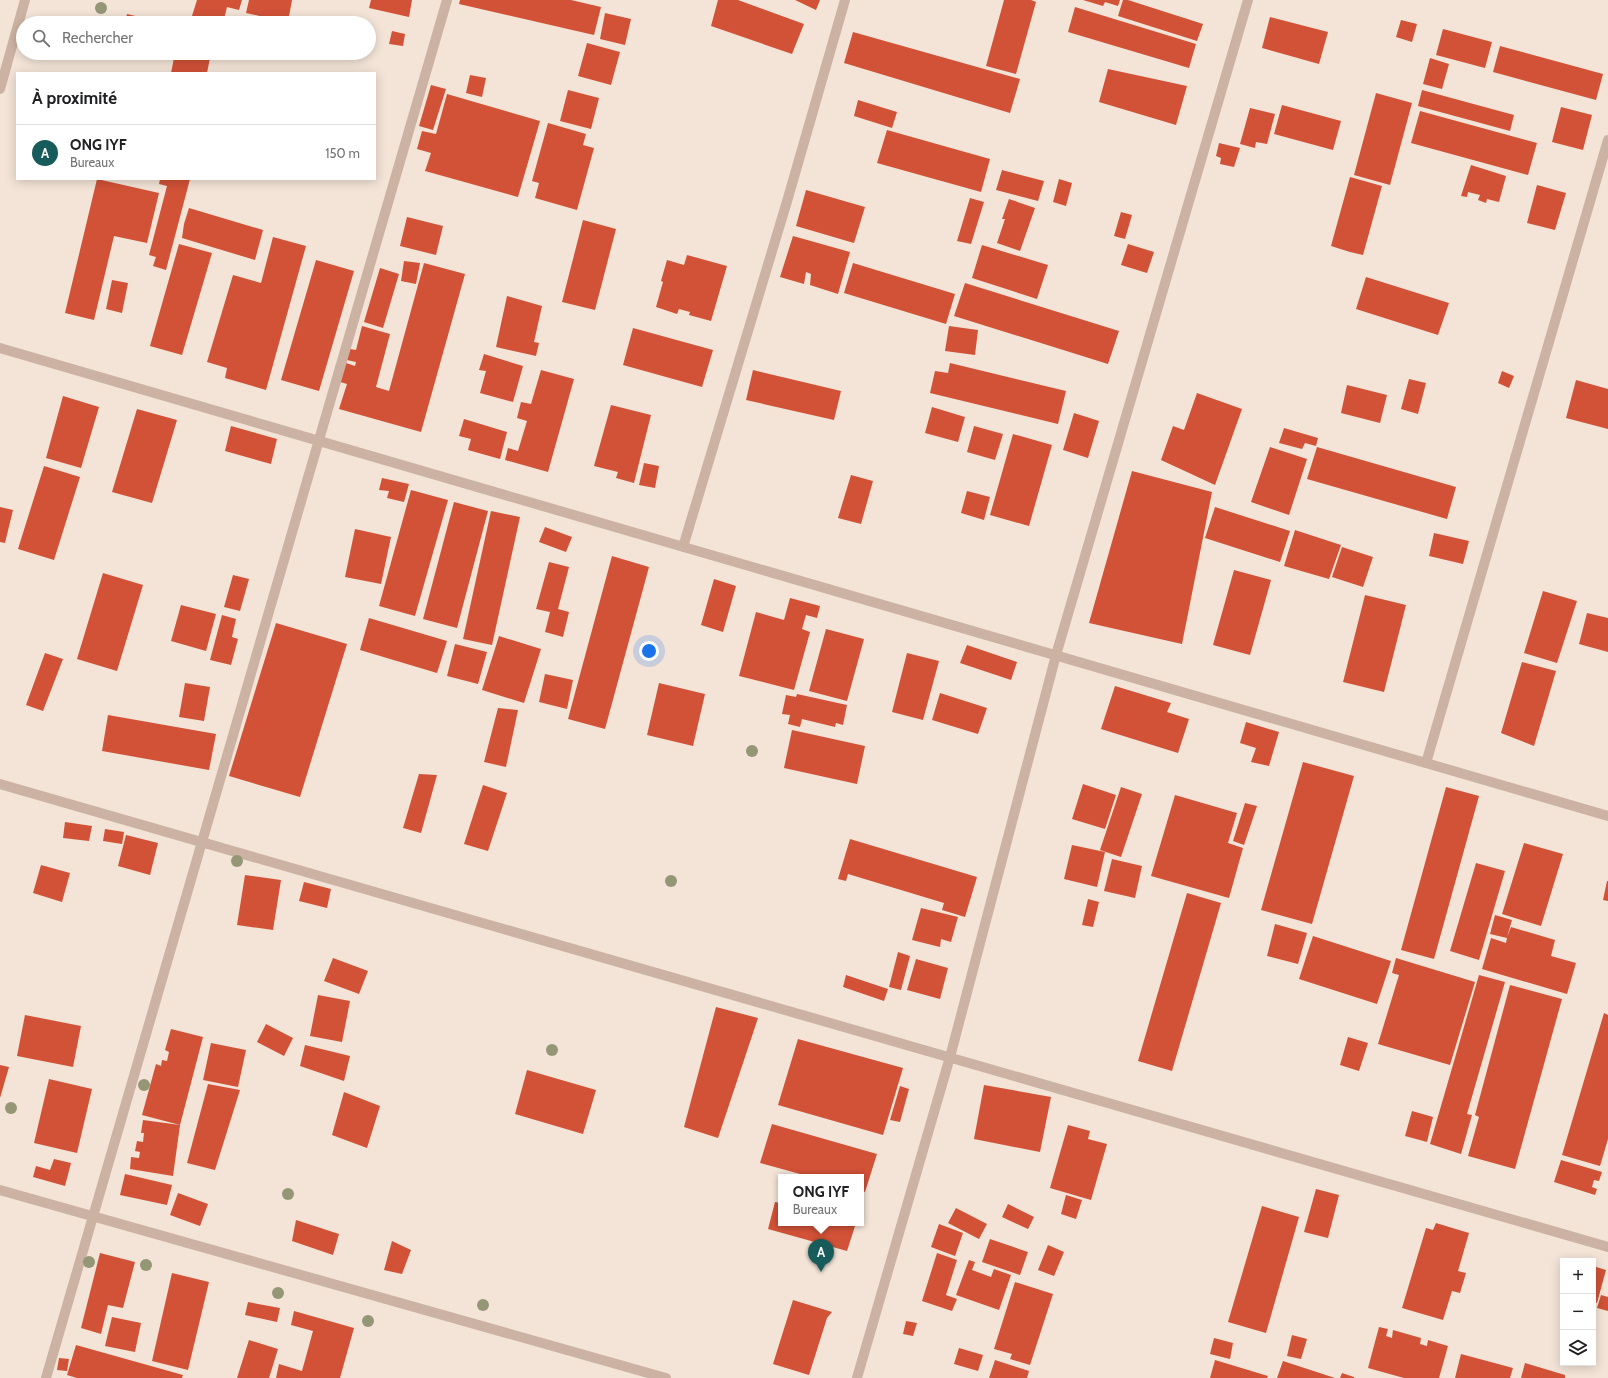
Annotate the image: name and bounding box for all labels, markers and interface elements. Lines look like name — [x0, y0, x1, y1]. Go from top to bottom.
search box — [16, 16, 376, 60]
icon: search — [30, 27, 52, 49]
text: Rechercher — [62, 29, 133, 47]
text: À proximité — [32, 88, 117, 108]
text: ONG IYF — [70, 136, 127, 154]
text: A — [41, 145, 49, 161]
text: 150 m — [325, 145, 360, 161]
text: Bureaux — [70, 154, 114, 170]
your location — [639, 641, 659, 661]
popup — [778, 1174, 864, 1226]
text: ONG IYF — [793, 1183, 849, 1201]
text: Bureaux — [793, 1201, 837, 1217]
pin: A — [808, 1239, 834, 1272]
map controls — [1560, 1258, 1596, 1366]
button: + — [1560, 1258, 1596, 1294]
button: − — [1560, 1294, 1596, 1330]
button: layers — [1560, 1330, 1596, 1366]

